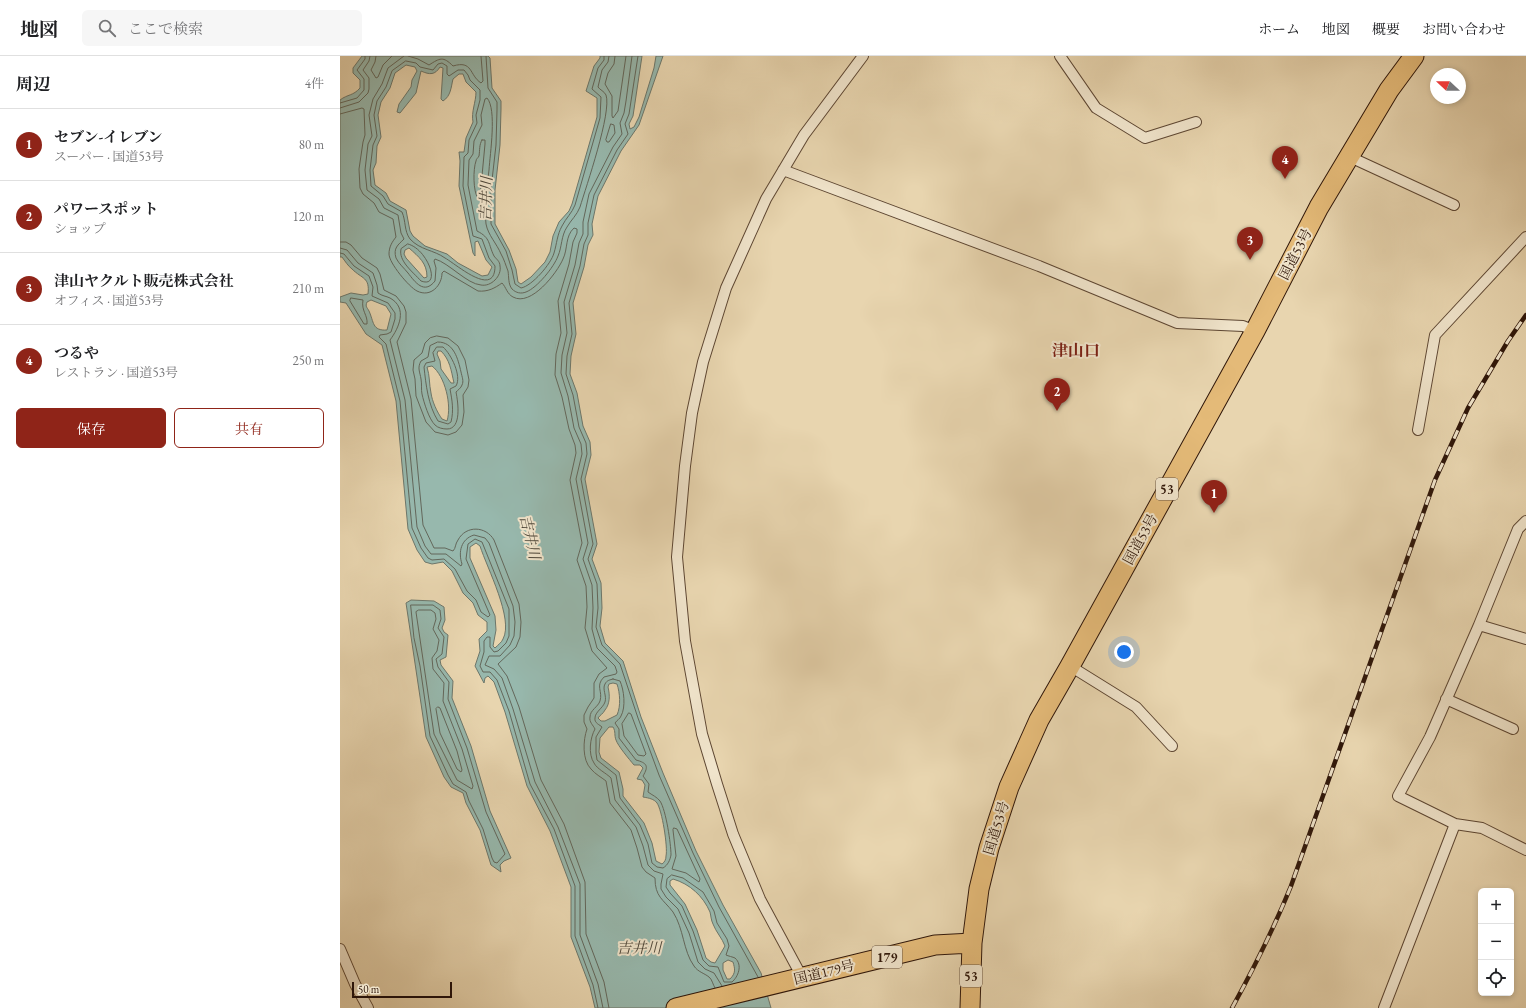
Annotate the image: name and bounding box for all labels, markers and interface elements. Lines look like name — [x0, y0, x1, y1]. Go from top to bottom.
search box — [82, 10, 362, 46]
text: 地図 — [20, 17, 58, 42]
icon: search — [96, 17, 118, 39]
text: ここで検索 — [128, 19, 203, 38]
text: ホーム — [1258, 20, 1300, 38]
text: 地図 — [1322, 20, 1350, 38]
text: 概要 — [1372, 20, 1400, 38]
text: お問い合わせ — [1422, 20, 1506, 38]
north arrow — [1430, 68, 1466, 104]
text: 周辺 — [16, 73, 50, 95]
text: 4件 — [305, 75, 324, 92]
text: セブン-イレブン — [54, 127, 163, 146]
text: 1 — [26, 136, 32, 153]
text: 80 m — [299, 136, 324, 153]
pin: 4 — [1272, 146, 1298, 179]
text: スーパー · 国道53号 — [54, 148, 164, 165]
water label: 吉井川 — [475, 174, 496, 222]
text: パワースポット — [54, 199, 158, 218]
text: 2 — [26, 208, 32, 225]
text: 120 m — [293, 208, 324, 225]
text: ショップ — [54, 220, 106, 237]
street label: 国道53号 — [1274, 225, 1316, 283]
pin: 3 — [1237, 227, 1263, 260]
text: 津山ヤクルト販売株式会社 — [54, 271, 234, 290]
text: 3 — [26, 280, 32, 297]
text: 210 m — [293, 280, 324, 297]
text: オフィス · 国道53号 — [54, 292, 164, 309]
district label: 津山口 — [1052, 340, 1100, 361]
text: つるや — [54, 343, 99, 362]
text: 4 — [26, 352, 32, 369]
text: 250 m — [293, 352, 324, 369]
text: レストラン · 国道53号 — [54, 364, 178, 381]
pin: 2 — [1044, 378, 1070, 411]
button: 保存 — [16, 408, 166, 448]
button: 共有 — [174, 408, 324, 448]
road number: 53 — [1156, 478, 1178, 500]
pin: 1 — [1201, 480, 1227, 513]
street label: 国道53号 — [1119, 510, 1161, 568]
water label: 吉井川 — [516, 513, 545, 563]
your location — [1114, 642, 1134, 662]
street label: 国道53号 — [979, 799, 1013, 857]
map controls — [1478, 888, 1514, 996]
button: + — [1478, 888, 1514, 924]
button: − — [1478, 924, 1514, 960]
water label: 吉井川 — [616, 938, 663, 957]
road number: 179 — [872, 946, 902, 968]
street label: 国道179号 — [792, 956, 856, 988]
button: locate — [1478, 960, 1514, 996]
road number: 53 — [960, 965, 982, 987]
scale bar — [352, 980, 452, 999]
text: 50 m — [358, 982, 379, 996]

